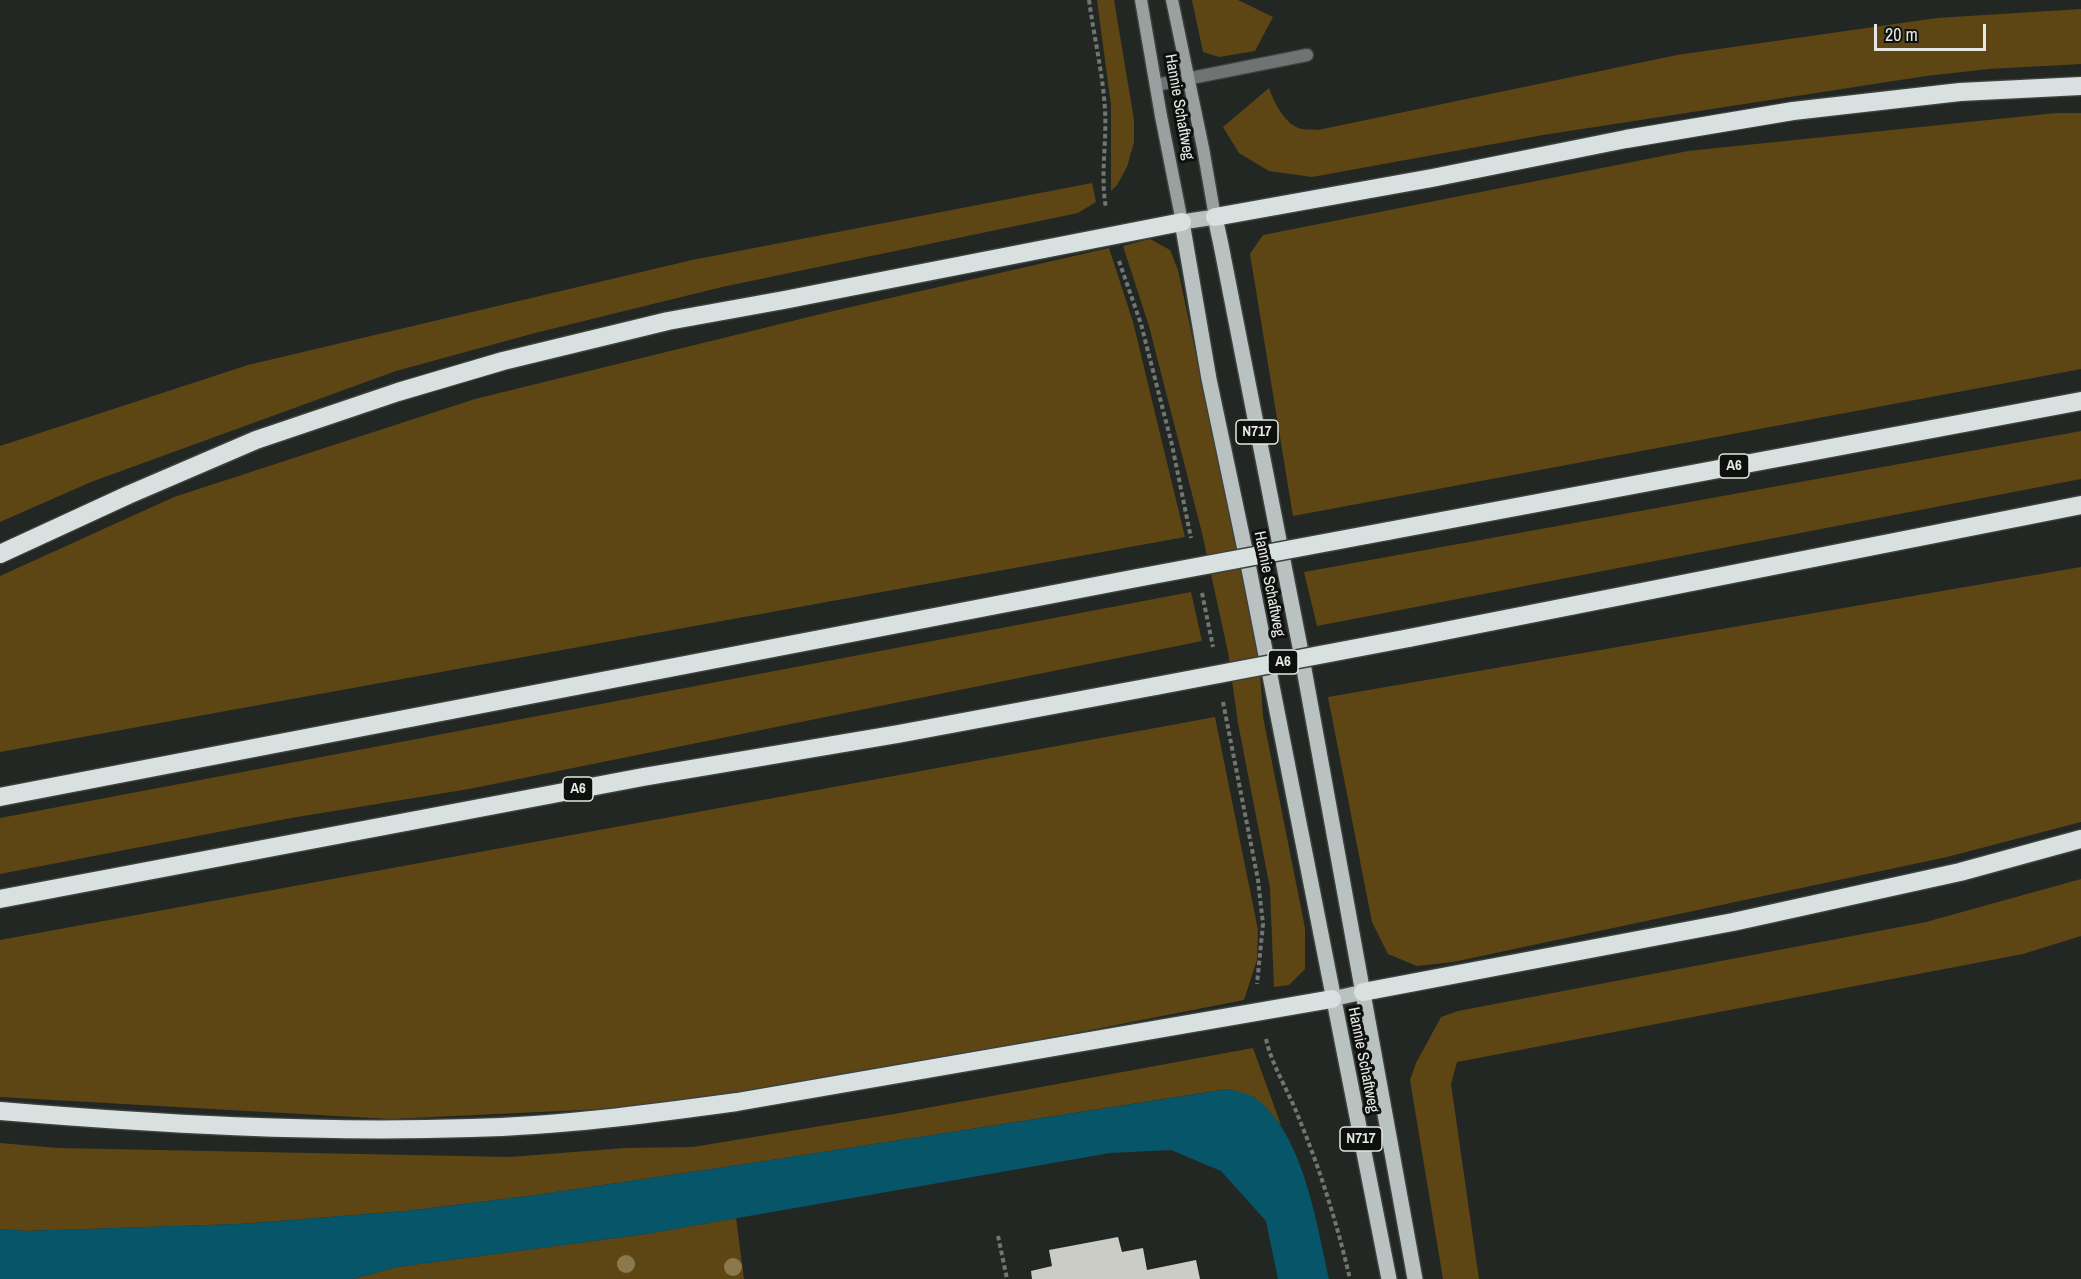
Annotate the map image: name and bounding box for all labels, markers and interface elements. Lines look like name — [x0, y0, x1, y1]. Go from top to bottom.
scale bar — [1877, 12, 1990, 50]
text: 20 m — [1885, 22, 1918, 47]
street label: Hannie Schaftweg — [1160, 53, 1198, 161]
road number: N717 — [1236, 420, 1278, 444]
road number: A6 — [1719, 454, 1749, 478]
street label: Hannie Schaftweg — [1249, 530, 1289, 638]
road number: A6 — [1268, 650, 1298, 674]
road number: A6 — [563, 777, 593, 801]
street label: Hannie Schaftweg — [1343, 1006, 1383, 1114]
road number: N717 — [1340, 1127, 1382, 1151]

